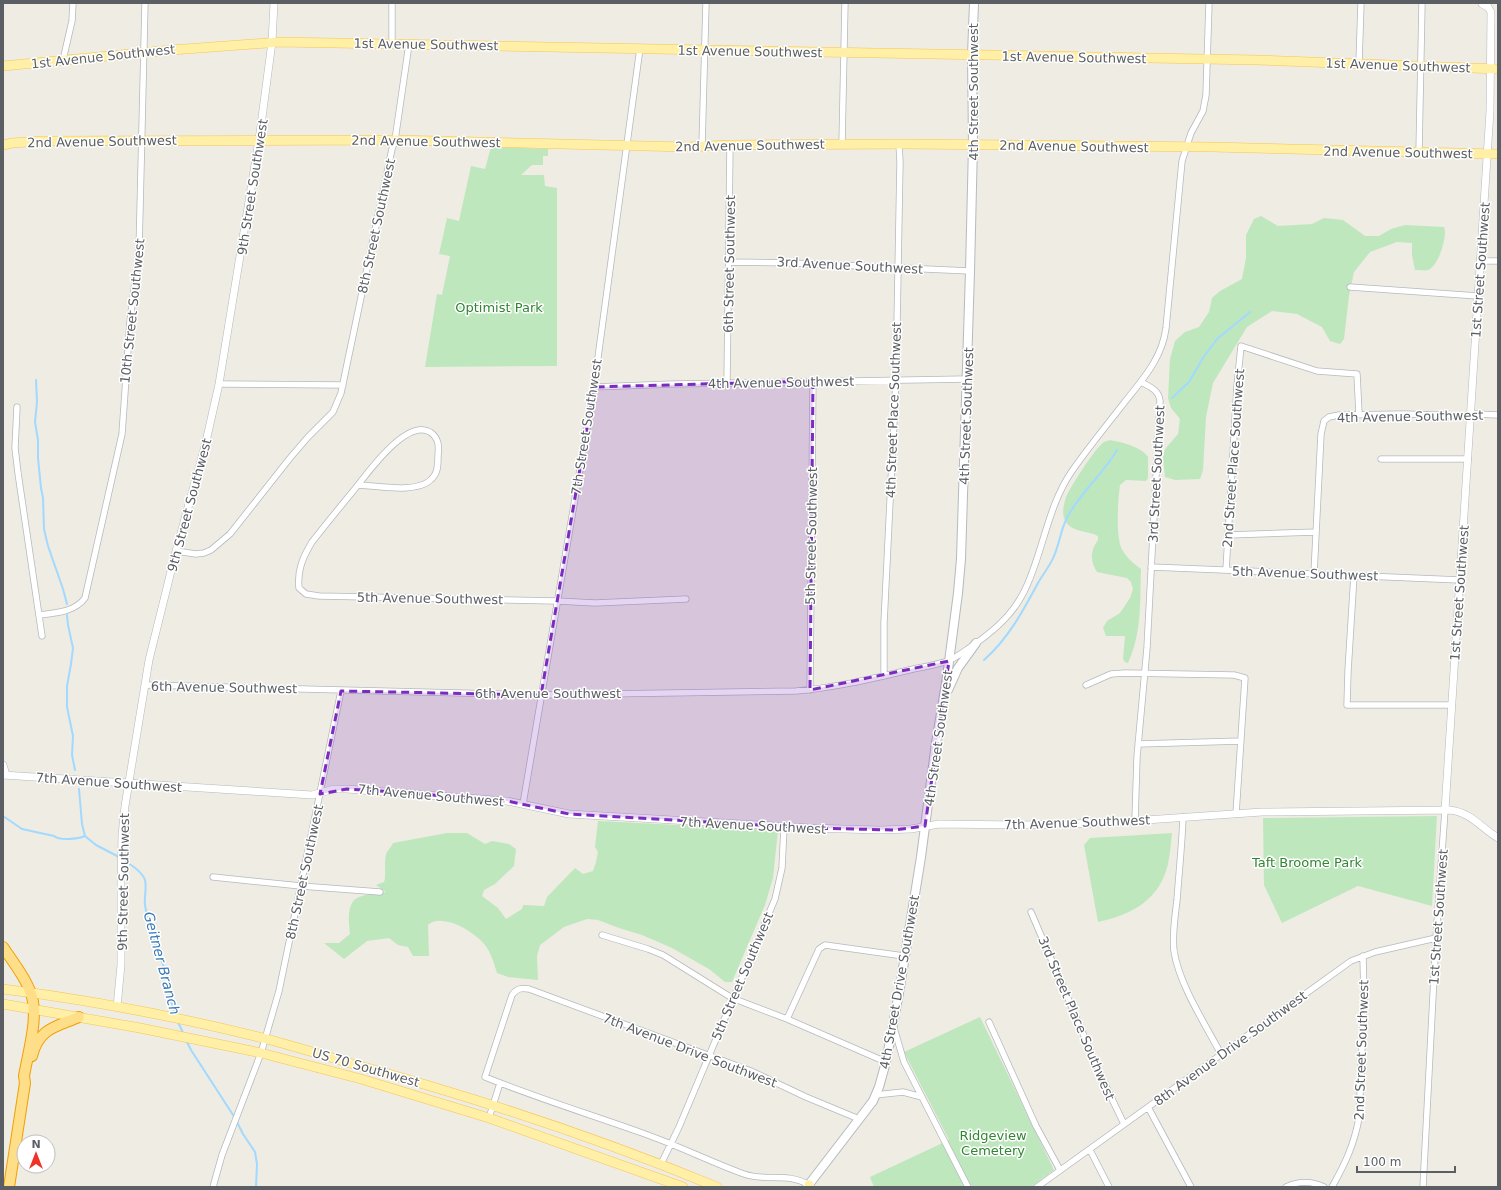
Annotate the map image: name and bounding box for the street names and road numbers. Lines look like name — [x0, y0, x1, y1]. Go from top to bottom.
street label: 4th Street Southwest — [966, 23, 981, 161]
street label: 1st Avenue Southwest — [353, 36, 499, 53]
street label: 1st Avenue Southwest — [30, 41, 176, 72]
street label: 1st Avenue Southwest — [677, 43, 823, 60]
street label: 1st Avenue Southwest — [1001, 49, 1147, 66]
street label: 1st Avenue Southwest — [1325, 55, 1471, 76]
street label: 9th Street Southwest — [234, 118, 271, 256]
street label: 2nd Avenue Southwest — [27, 133, 177, 150]
street label: 2nd Avenue Southwest — [351, 133, 501, 150]
street label: 2nd Avenue Southwest — [675, 137, 825, 154]
street label: 2nd Avenue Southwest — [999, 138, 1149, 155]
street label: 2nd Avenue Southwest — [1323, 144, 1473, 161]
street label: 8th Street Southwest — [355, 157, 398, 295]
street label: 6th Street Southwest — [721, 195, 738, 333]
street label: 1st Street Southwest — [1468, 202, 1493, 338]
street label: 10th Street Southwest — [117, 238, 148, 384]
street label: 3rd Avenue Southwest — [776, 254, 924, 277]
street label: 4th Street Place Southwest — [883, 322, 904, 498]
street label: 4th Street Southwest — [957, 347, 976, 485]
street label: 7th Street Southwest — [568, 358, 605, 496]
street label: 2nd Street Place Southwest — [1220, 368, 1247, 548]
street label: 4th Avenue Southwest — [708, 374, 854, 391]
street label: 3rd Street Southwest — [1145, 405, 1168, 543]
street label: 4th Avenue Southwest — [1337, 408, 1483, 425]
street label: 9th Street Southwest — [164, 437, 215, 574]
street label: 5th Street Southwest — [803, 467, 820, 605]
street label: 1st Street Southwest — [1447, 525, 1472, 661]
street label: 5th Avenue Southwest — [1232, 563, 1378, 584]
street label: 5th Avenue Southwest — [357, 590, 503, 607]
street label: 4th Street Southwest — [921, 669, 956, 807]
street label: 6th Avenue Southwest — [151, 679, 297, 696]
street label: 6th Avenue Southwest — [475, 686, 621, 701]
street label: 7th Avenue Southwest — [35, 770, 183, 795]
street label: 7th Avenue Southwest — [357, 782, 505, 809]
street label: 8th Street Southwest — [283, 803, 326, 941]
street label: 7th Avenue Southwest — [1004, 812, 1150, 833]
street label: 9th Street Southwest — [115, 813, 132, 951]
street label: 7th Avenue Southwest — [679, 814, 826, 837]
street label: 1st Street Southwest — [1426, 849, 1451, 985]
street label: 4th Street Drive Southwest — [877, 894, 922, 1070]
street label: 5th Street Southwest — [709, 910, 776, 1042]
street label: 3rd Street Place Southwest — [1035, 934, 1118, 1102]
street label: 2nd Street Southwest — [1352, 979, 1371, 1121]
street label: 8th Avenue Drive Southwest — [1151, 988, 1310, 1109]
street label: 7th Avenue Drive Southwest — [601, 1010, 779, 1091]
street label: US 70 Southwest — [311, 1045, 421, 1090]

